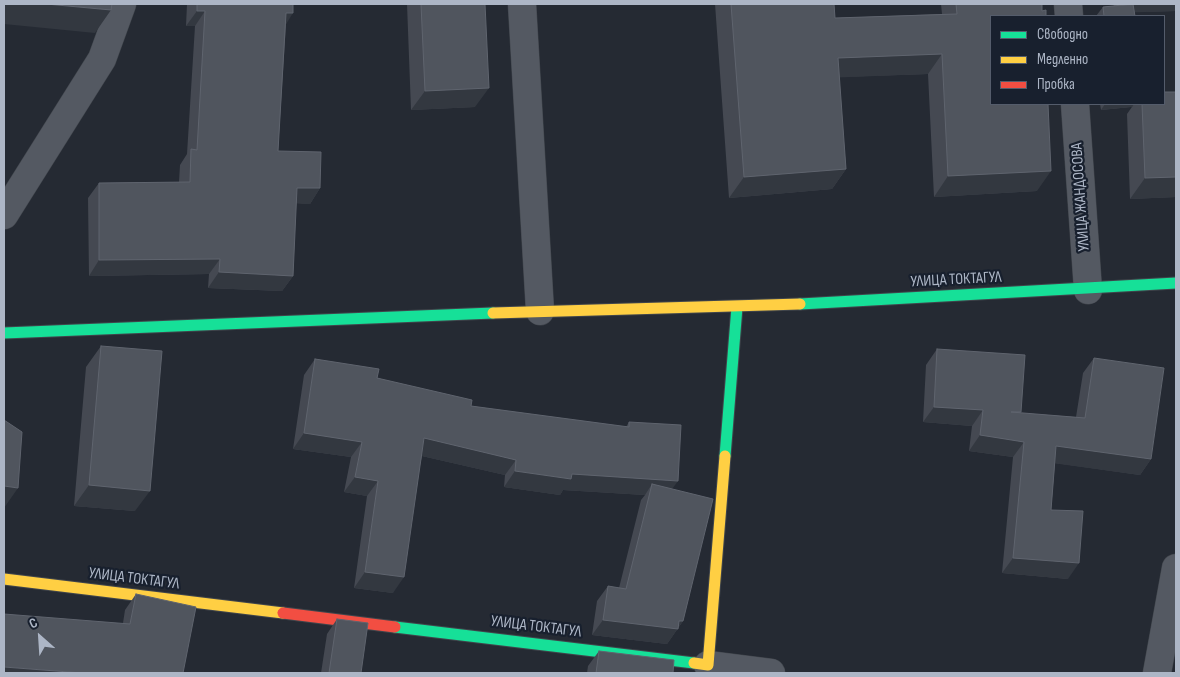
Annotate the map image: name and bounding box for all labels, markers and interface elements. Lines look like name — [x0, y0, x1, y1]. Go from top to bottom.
legend — [990, 15, 1165, 105]
text: Свободно — [1037, 25, 1088, 44]
text: Медленно — [1037, 50, 1088, 69]
text: Пробка — [1037, 75, 1075, 94]
street label: УЛИЦА ЖАНДОСОВА — [1068, 142, 1094, 252]
street label: УЛИЦА ТОКТАГУЛ — [910, 268, 1002, 292]
street label: УЛИЦА ТОКТАГУЛ — [88, 564, 180, 594]
north arrow — [15, 612, 65, 662]
street label: УЛИЦА ТОКТАГУЛ — [490, 612, 582, 642]
text: С — [26, 614, 40, 632]

